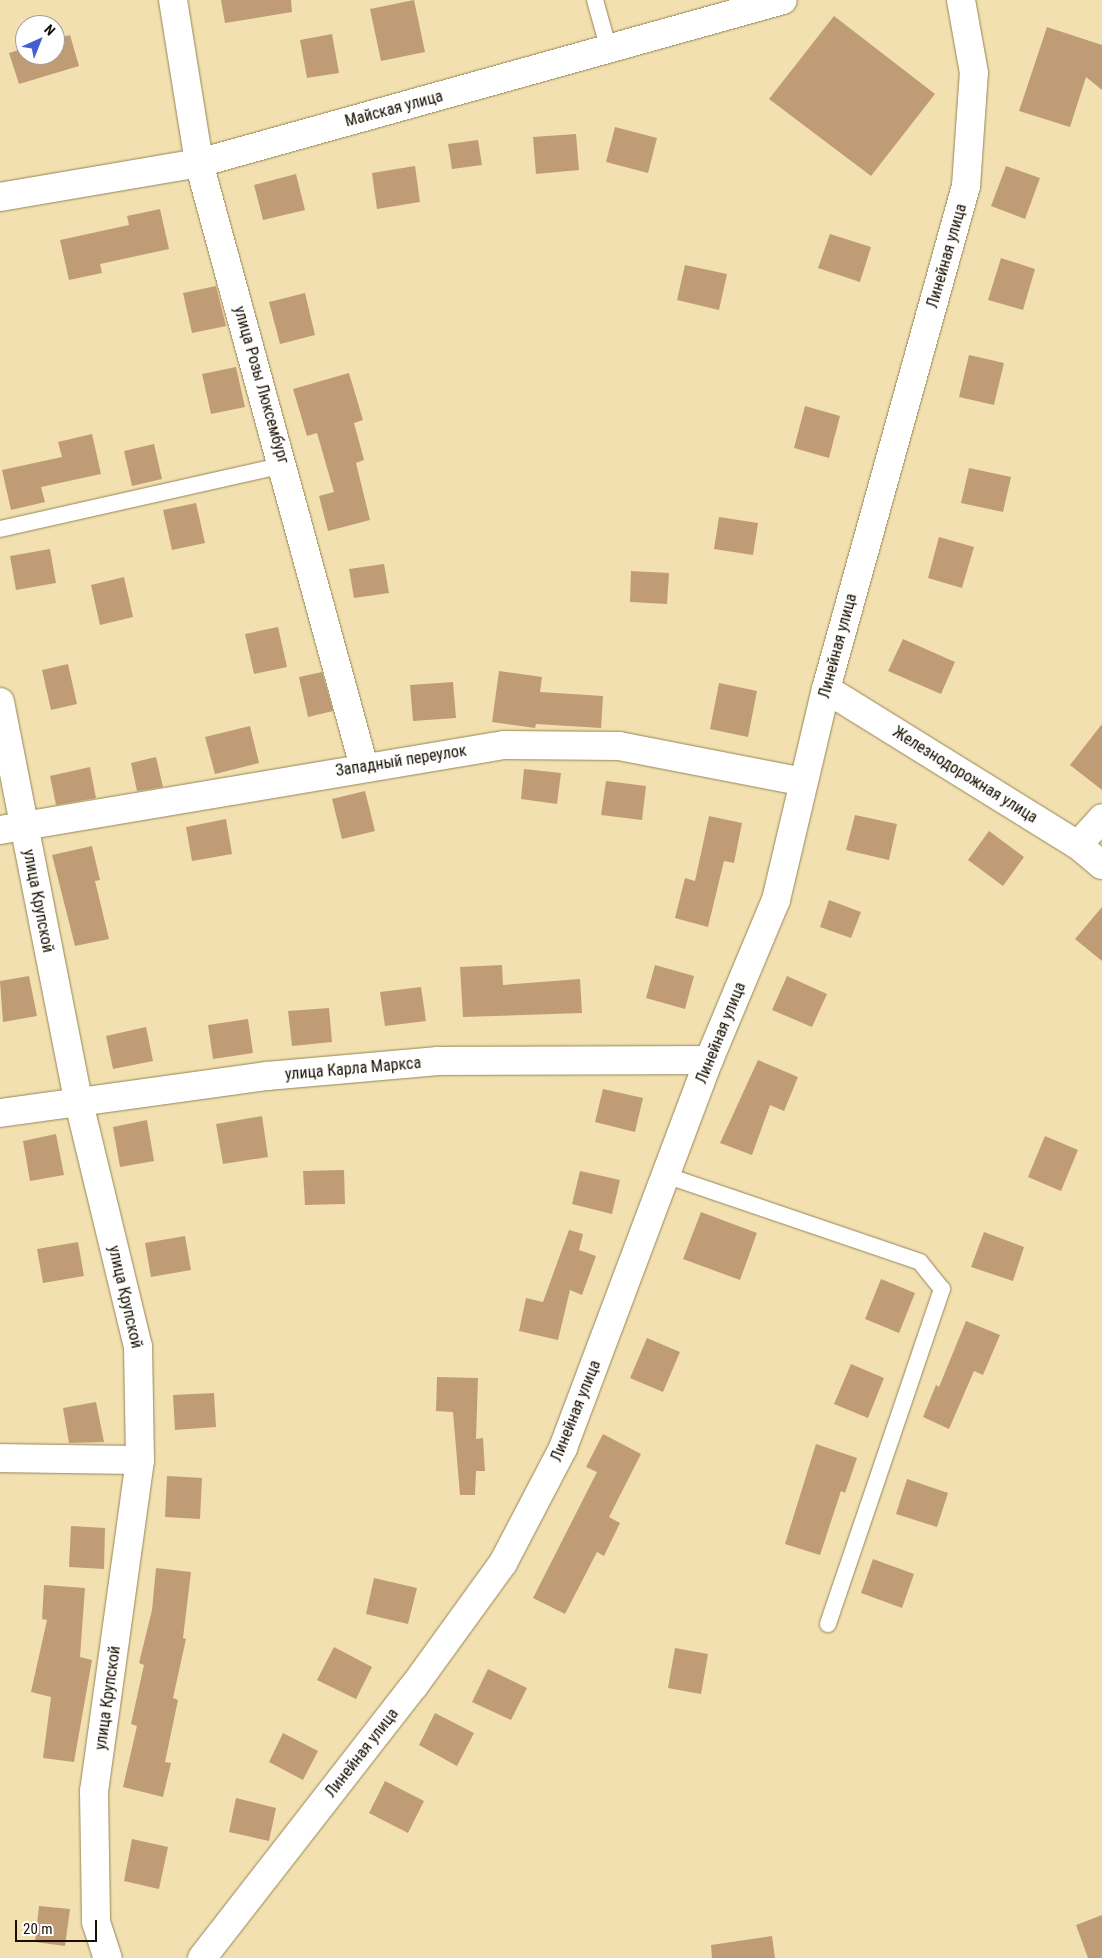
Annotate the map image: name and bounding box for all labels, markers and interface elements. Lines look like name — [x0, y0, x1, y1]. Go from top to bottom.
north arrow — [15, 15, 65, 65]
text: N — [41, 21, 58, 39]
street label: Майская улица — [343, 87, 445, 131]
street label: Линейная улица — [923, 202, 971, 310]
street label: улица Розы Люксембург — [229, 304, 293, 466]
street label: Линейная улица — [815, 592, 861, 700]
street label: Железнодорожная улица — [889, 723, 1041, 827]
street label: Западный переулок — [334, 741, 468, 781]
street label: улица Крупской — [19, 848, 57, 954]
street label: Линейная улица — [692, 979, 750, 1087]
street label: улица Карла Маркса — [284, 1053, 422, 1085]
street label: улица Крупской — [104, 1244, 146, 1350]
street label: Линейная улица — [547, 1357, 605, 1465]
street label: улица Крупской — [91, 1645, 125, 1751]
street label: Линейная улица — [321, 1705, 403, 1801]
scale bar — [18, 1910, 100, 1942]
text: 20 m — [23, 1920, 53, 1938]

